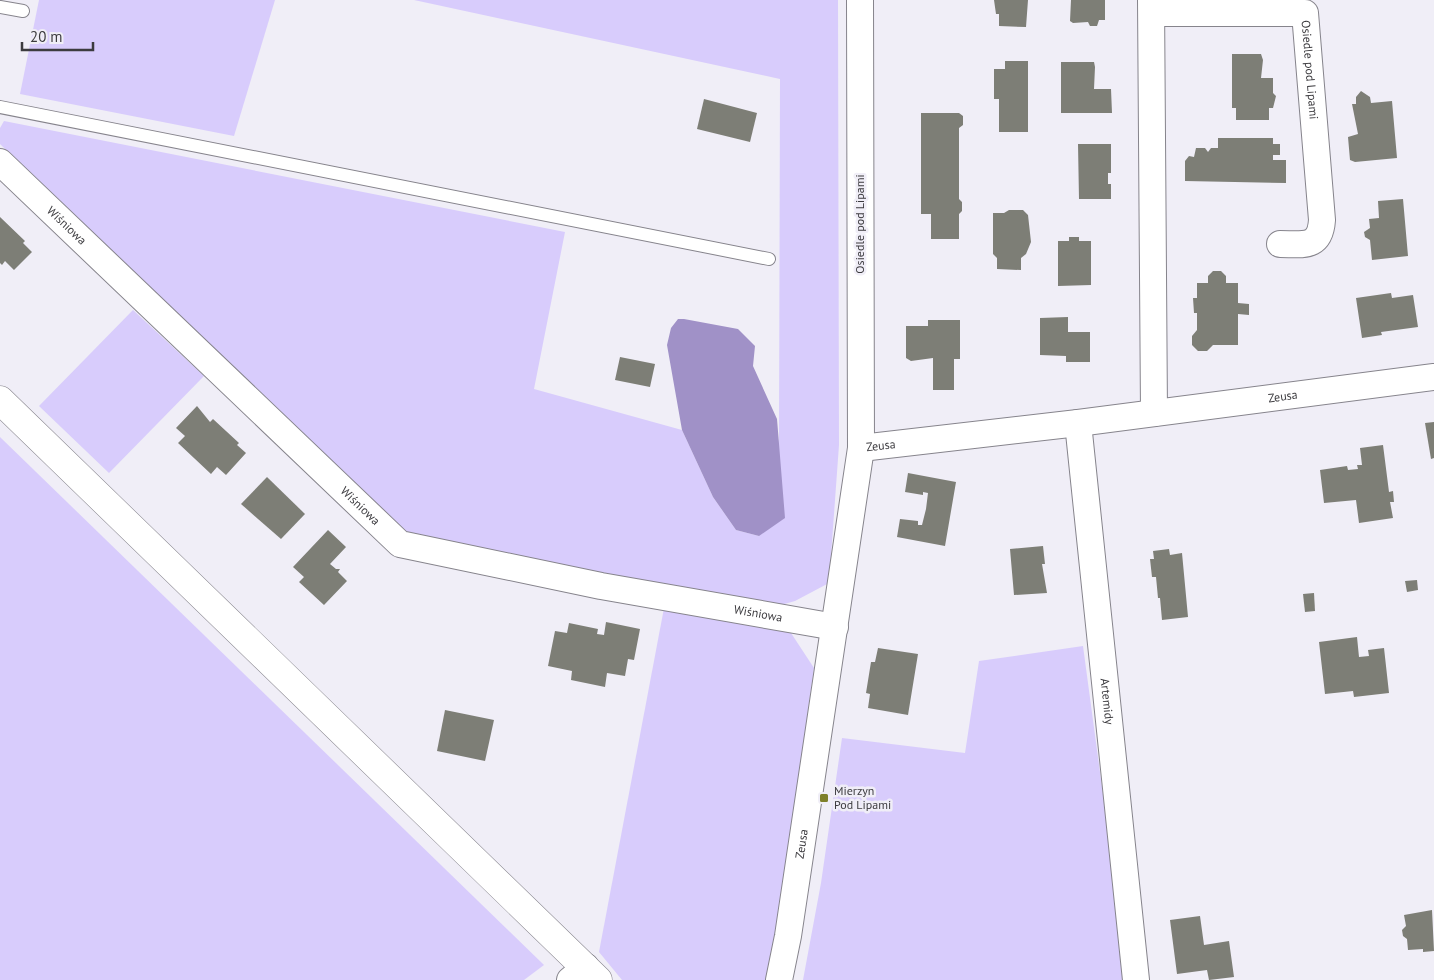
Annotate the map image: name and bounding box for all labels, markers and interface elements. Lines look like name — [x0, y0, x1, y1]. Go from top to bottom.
scale bar — [22, 20, 94, 52]
street label: Osiedle pod Lipami — [1299, 20, 1322, 120]
text: 20 m — [30, 27, 63, 46]
street label: Osiedle pod Lipami — [852, 174, 867, 274]
street label: Wiśniowa — [44, 203, 90, 248]
street label: Zeusa — [1267, 387, 1298, 405]
street label: Zeusa — [865, 436, 896, 454]
street label: Wiśniowa — [338, 483, 383, 528]
street label: Wiśniowa — [733, 601, 784, 625]
street label: Artemidy — [1098, 678, 1117, 726]
place label: Mierzyn Pod Lipami — [834, 783, 891, 812]
marker: Mierzyn Pod Lipami — [818, 792, 830, 804]
street label: Zeusa — [792, 828, 811, 860]

